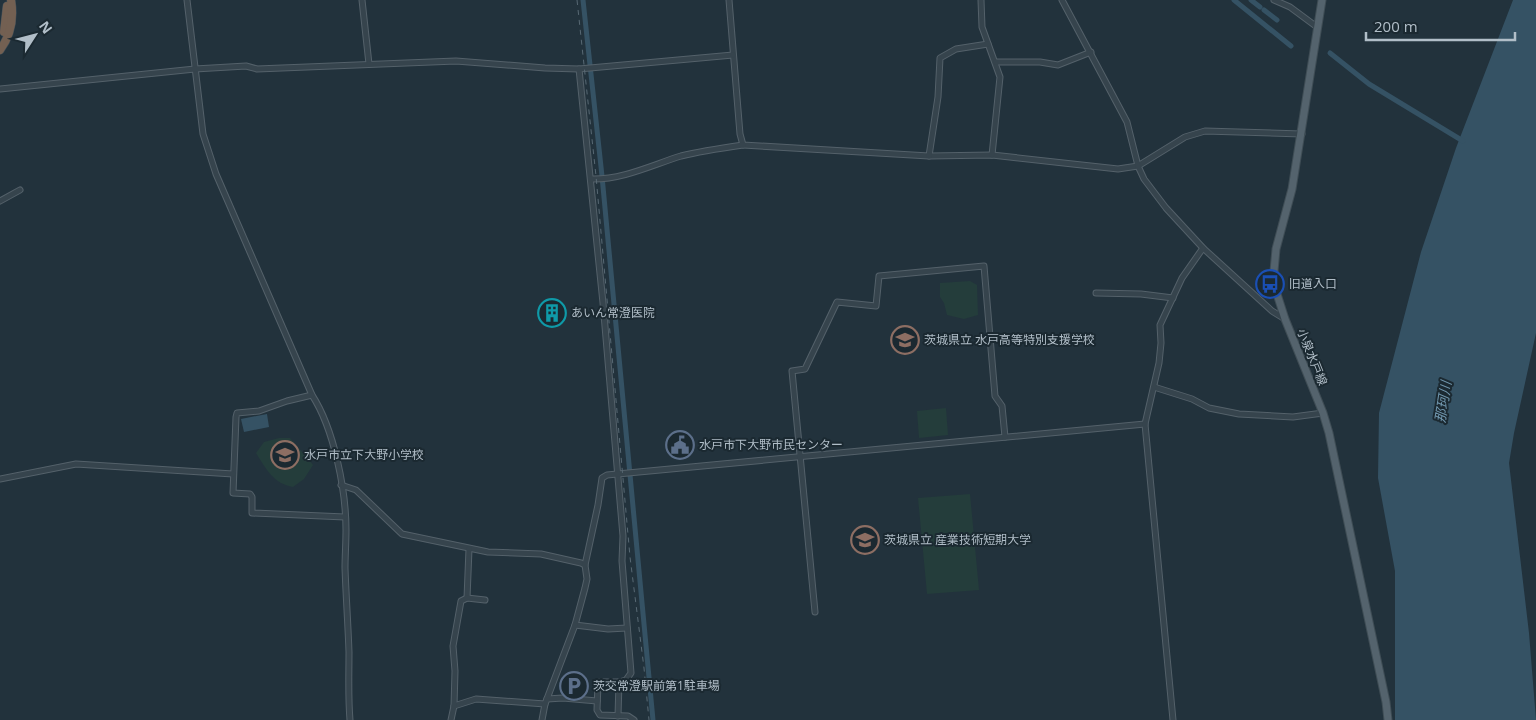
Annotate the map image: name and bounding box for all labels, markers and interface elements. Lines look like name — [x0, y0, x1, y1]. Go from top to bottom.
north arrow — [10, 10, 60, 60]
scale bar — [1366, 10, 1515, 42]
text: 200 m — [1374, 16, 1418, 36]
text: N — [35, 17, 57, 37]
bus stop icon: 旧道入口 — [1255, 269, 1285, 299]
place label: 旧道入口 — [1289, 275, 1337, 292]
building icon: あいん常澄医院 — [537, 298, 567, 328]
place label: あいん常澄医院 — [571, 304, 655, 321]
school or university icon: 茨城県立 水戸高等特別支援学校 — [890, 325, 920, 355]
street label: 小泉水戸線 — [1293, 326, 1332, 388]
place label: 茨城県立 水戸高等特別支援学校 — [924, 331, 1095, 348]
water label: 那珂川 — [1430, 378, 1455, 424]
public building icon: 水戸市下大野市民センター — [665, 430, 695, 460]
place label: 水戸市下大野市民センター — [699, 436, 843, 453]
school or university icon: 水戸市立下大野小学校 — [270, 440, 300, 470]
place label: 水戸市立下大野小学校 — [304, 446, 424, 463]
school or university icon: 茨城県立 産業技術短期大学 — [850, 525, 880, 555]
place label: 茨城県立 産業技術短期大学 — [884, 531, 1031, 548]
parking icon: 茨交常澄駅前第1駐車場 — [559, 671, 589, 701]
place label: 茨交常澄駅前第1駐車場 — [593, 677, 720, 694]

